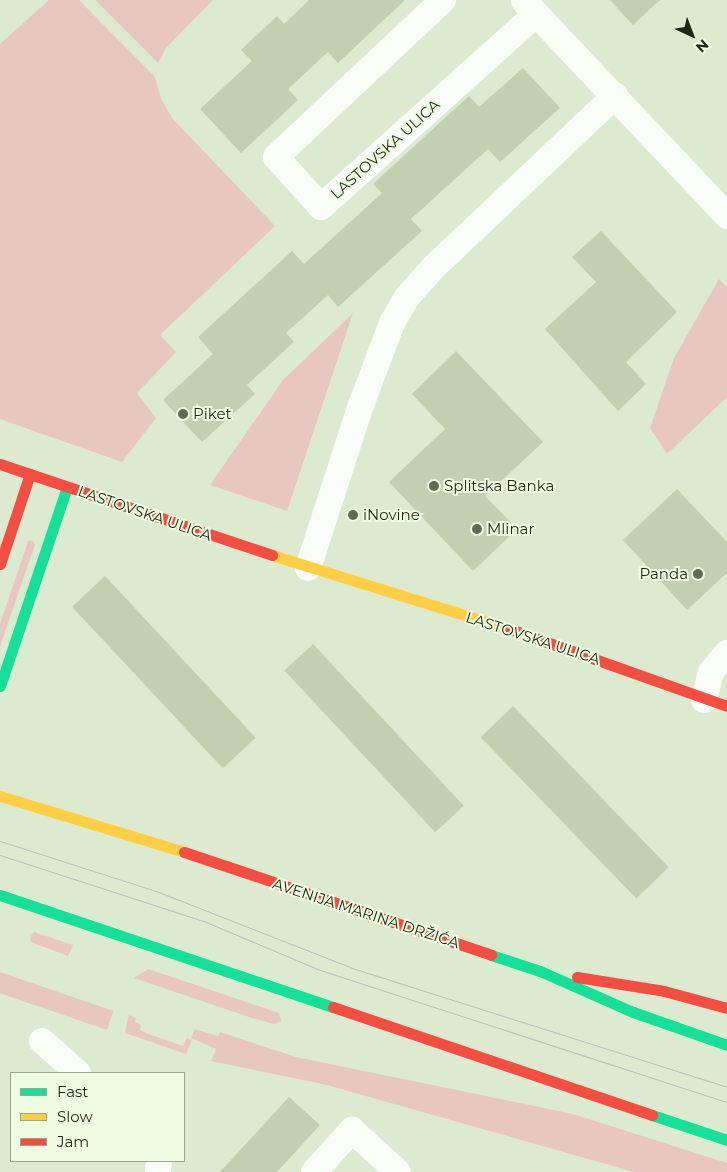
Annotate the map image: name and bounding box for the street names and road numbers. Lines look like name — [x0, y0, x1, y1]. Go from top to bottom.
street label: LASTOVSKA ULICA — [327, 95, 443, 203]
street label: LASTOVSKA ULICA — [76, 482, 214, 544]
street label: LASTOVSKA ULICA — [464, 608, 602, 668]
street label: AVENIJA MARINA DRŽIĆA — [270, 874, 462, 952]

